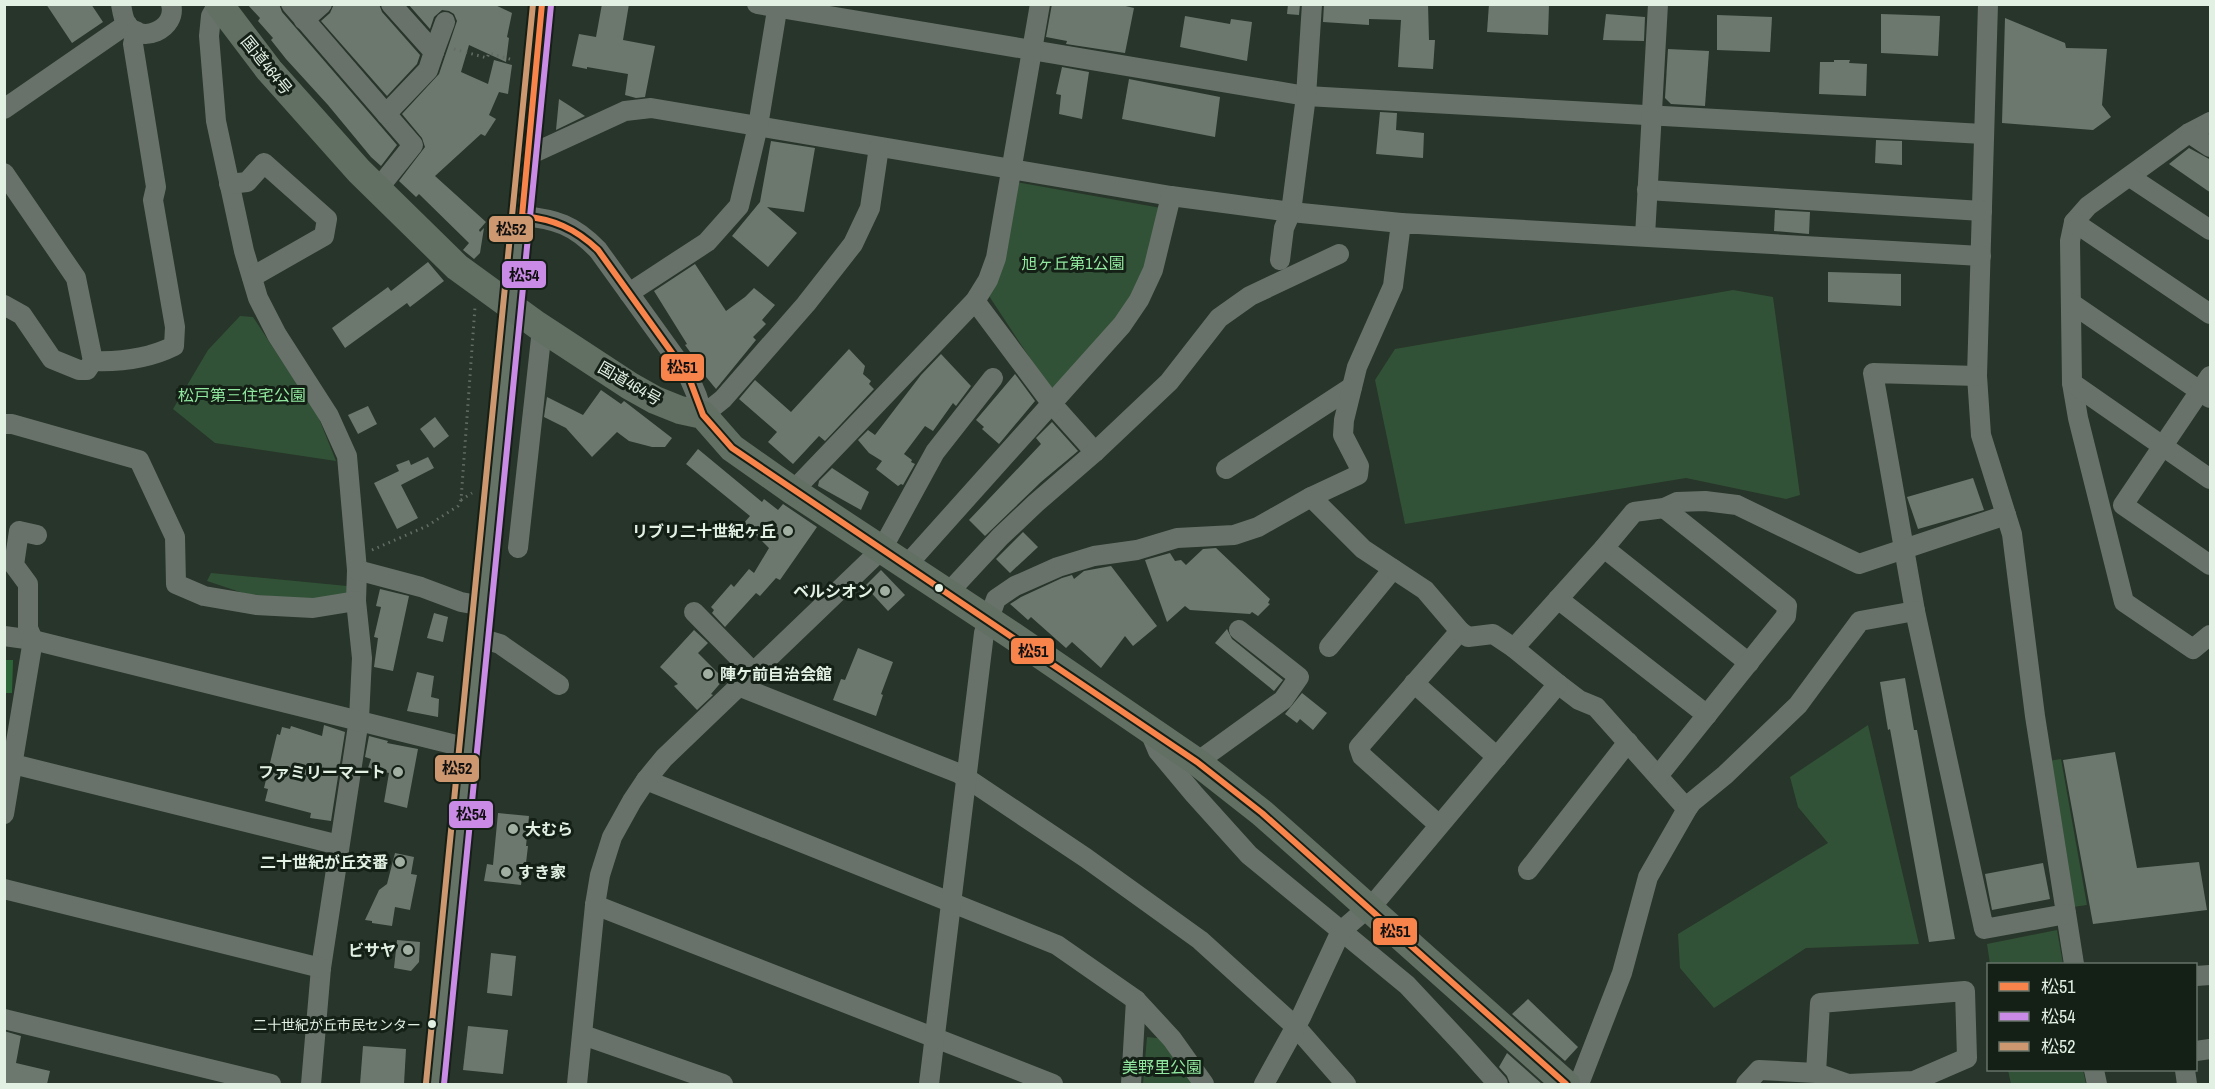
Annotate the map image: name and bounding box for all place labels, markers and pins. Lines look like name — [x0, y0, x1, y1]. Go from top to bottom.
place label: リブリ二十世紀ヶ丘 — [632, 520, 776, 542]
marker: リブリ二十世紀ヶ丘 — [781, 524, 795, 538]
place label: ベルシオン — [793, 580, 873, 602]
unlabelled marker — [933, 582, 945, 594]
marker: ベルシオン — [878, 584, 892, 598]
place label: 陣ケ前自治会館 — [720, 663, 832, 685]
marker: 陣ケ前自治会館 — [701, 667, 715, 681]
place label: ファミリーマート — [258, 761, 386, 783]
marker: ファミリーマート — [391, 765, 405, 779]
place label: 大むら — [525, 818, 573, 840]
marker: 大むら — [506, 822, 520, 836]
place label: 二十世紀が丘交番 — [260, 851, 388, 873]
marker: 二十世紀が丘交番 — [393, 855, 407, 869]
place label: すき家 — [518, 861, 566, 883]
marker: すき家 — [499, 865, 513, 879]
place label: ビサヤ — [348, 939, 396, 961]
marker: ビサヤ — [401, 943, 415, 957]
place label: 二十世紀が丘市民センター — [253, 1016, 421, 1034]
marker: 二十世紀が丘市民センター — [426, 1018, 438, 1030]

